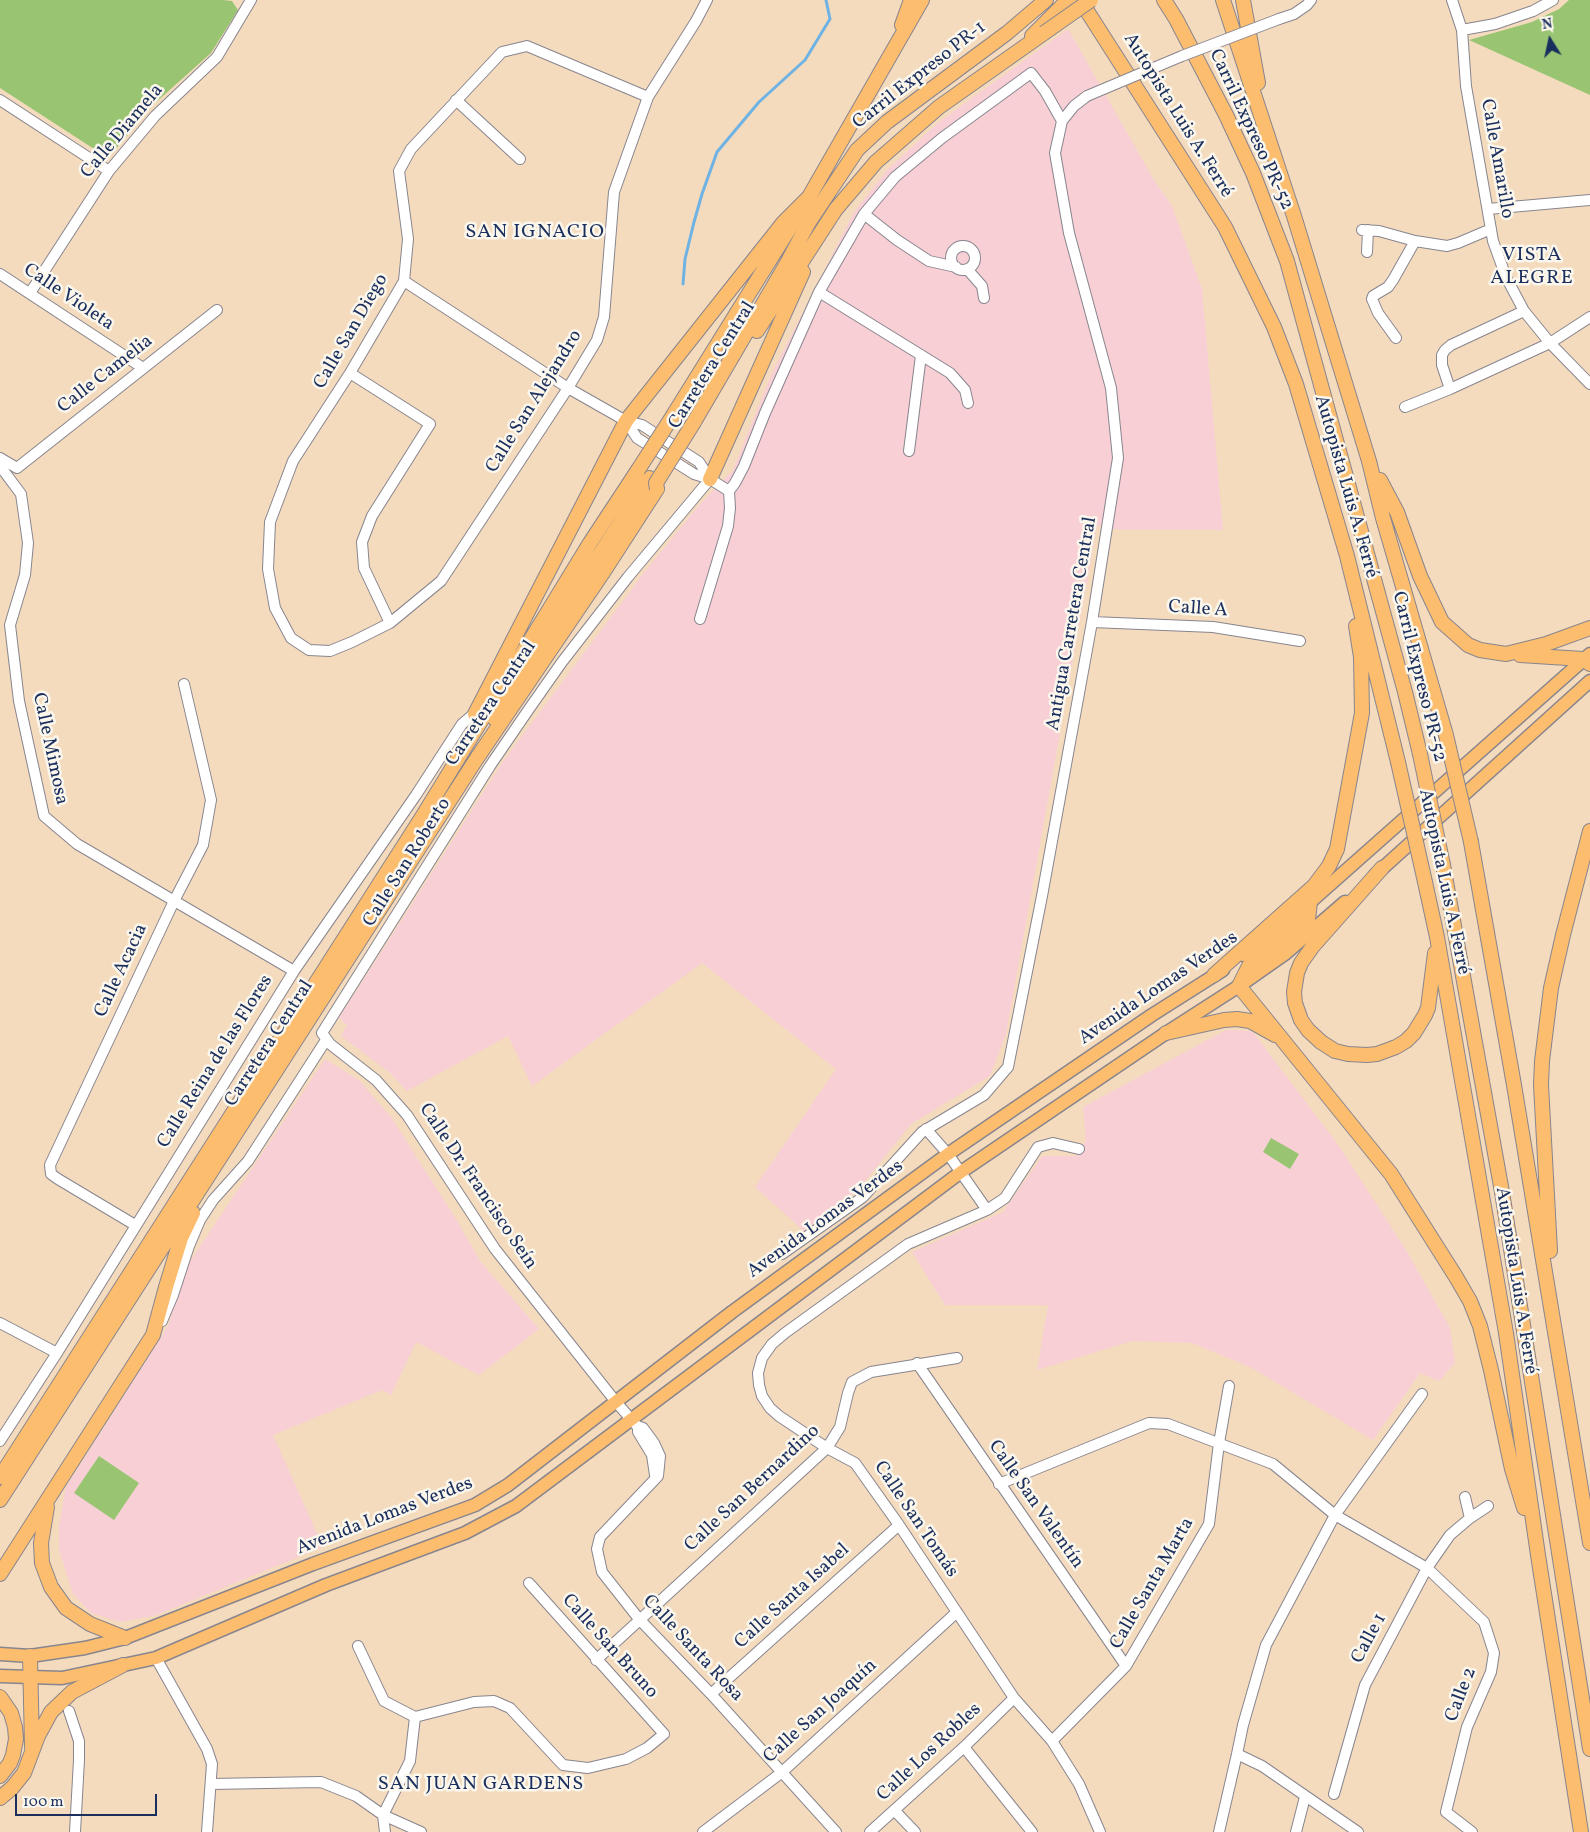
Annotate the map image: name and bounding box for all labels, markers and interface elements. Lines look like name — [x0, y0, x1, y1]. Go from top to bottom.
text: N — [1541, 14, 1554, 35]
north arrow — [1525, 15, 1575, 65]
street label: Carril Expreso PR-1 — [849, 17, 991, 135]
street label: Autopista Luis A. Ferré — [1117, 30, 1237, 202]
street label: Carril Expreso PR-52 — [1203, 46, 1297, 214]
street label: Calle Diamela — [77, 80, 169, 184]
street label: Calle Amarillo — [1474, 98, 1518, 220]
district label: SAN IGNACIO — [464, 221, 606, 245]
district label: VISTA ALEGRE — [1489, 244, 1575, 291]
street label: Calle Violeta — [18, 259, 118, 337]
street label: Calle San Diego — [310, 270, 394, 394]
street label: Carretera Central — [665, 298, 761, 434]
street label: Calle San Alejandro — [482, 326, 588, 478]
street label: Calle Camelia — [54, 331, 158, 419]
street label: Autopista Luis A. Ferré — [1308, 393, 1382, 581]
street label: Antigua Carretera Central — [1043, 515, 1103, 733]
street label: Carril Expreso PR-52 — [1386, 589, 1450, 765]
street label: Calle A — [1168, 597, 1228, 623]
street label: Carretera Central — [442, 637, 542, 771]
street label: Calle Mimosa — [26, 691, 72, 807]
street label: Autopista Luis A. Ferré — [1412, 787, 1474, 977]
street label: Calle San Roberto — [359, 794, 457, 932]
street label: Calle Acacia — [90, 921, 154, 1021]
street label: Avenida Lomas Verdes — [1075, 927, 1243, 1051]
street label: Calle Reina de las Flores — [153, 971, 279, 1153]
street label: Carretera Central — [221, 977, 319, 1111]
street label: Calle Dr. Francisco Seín — [413, 1100, 541, 1274]
street label: Avenida Lomas Verdes — [744, 1156, 908, 1284]
street label: Autopista Luis A. Ferré — [1489, 1186, 1541, 1376]
street label: Calle San Bernardino — [681, 1420, 825, 1558]
street label: Calle San Valentín — [982, 1436, 1088, 1574]
street label: Calle San Tomás — [868, 1457, 962, 1583]
street label: Avenida Lomas Verdes — [294, 1473, 476, 1561]
street label: Calle Santa Marta — [1106, 1514, 1200, 1654]
street label: Calle Santa Isabel — [731, 1539, 855, 1655]
street label: Calle San Bruno — [556, 1590, 662, 1704]
street label: Calle Santa Rosa — [637, 1591, 747, 1707]
street label: Calle 1 — [1347, 1610, 1393, 1668]
street label: Calle San Joaquín — [759, 1655, 883, 1769]
street label: Calle 2 — [1441, 1665, 1483, 1725]
street label: Calle Los Robles — [873, 1699, 987, 1807]
district label: SAN JUAN GARDENS — [376, 1773, 586, 1797]
scale bar — [18, 1784, 160, 1816]
text: 100 m — [23, 1792, 63, 1813]

